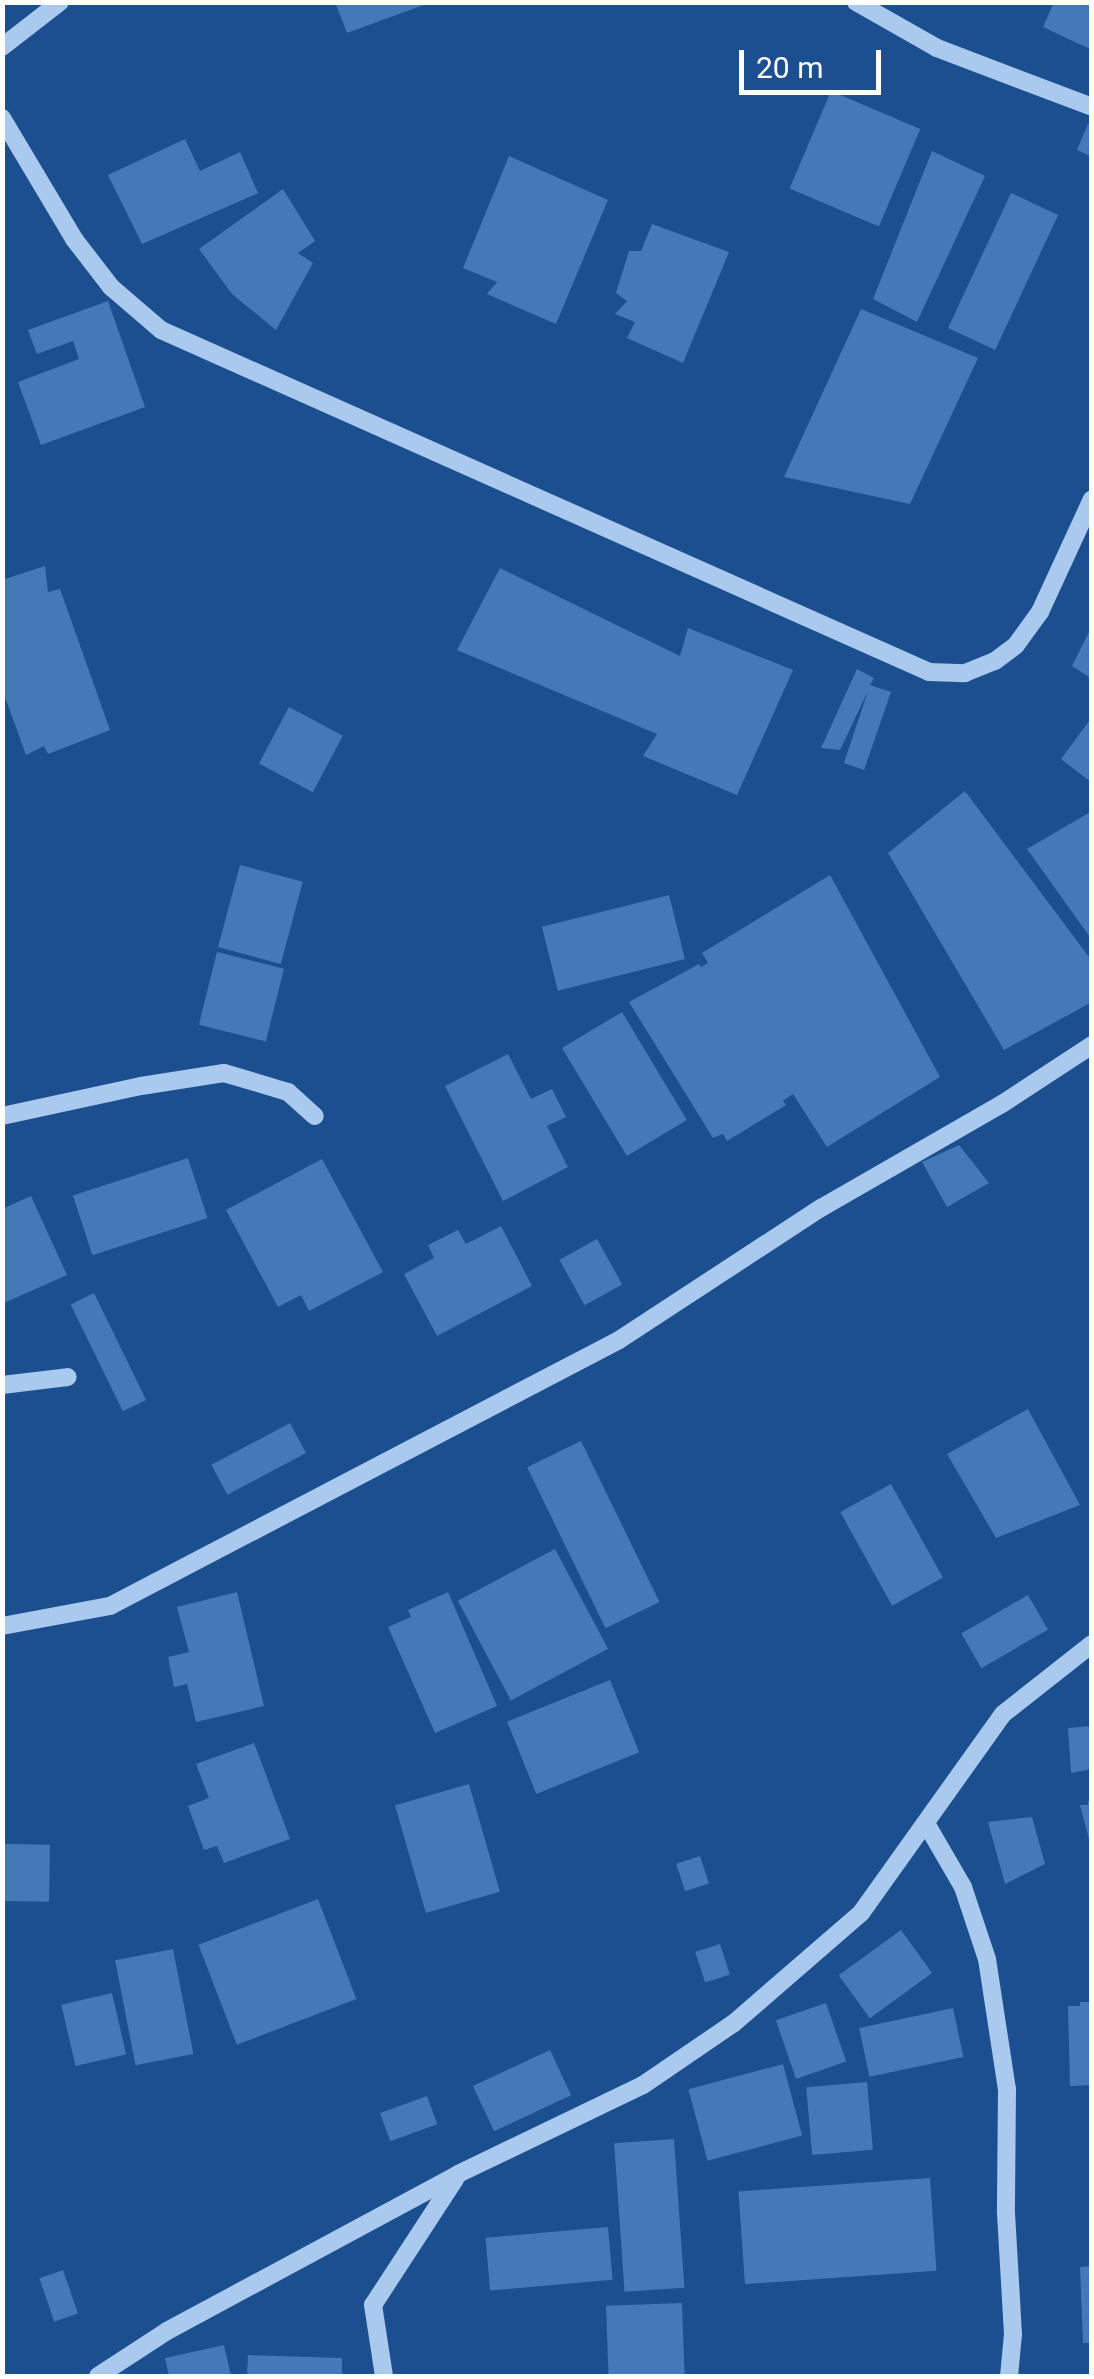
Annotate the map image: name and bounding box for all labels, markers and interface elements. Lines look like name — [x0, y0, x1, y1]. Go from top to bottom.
scale bar — [744, 30, 886, 92]
text: 20 m — [756, 50, 823, 85]

